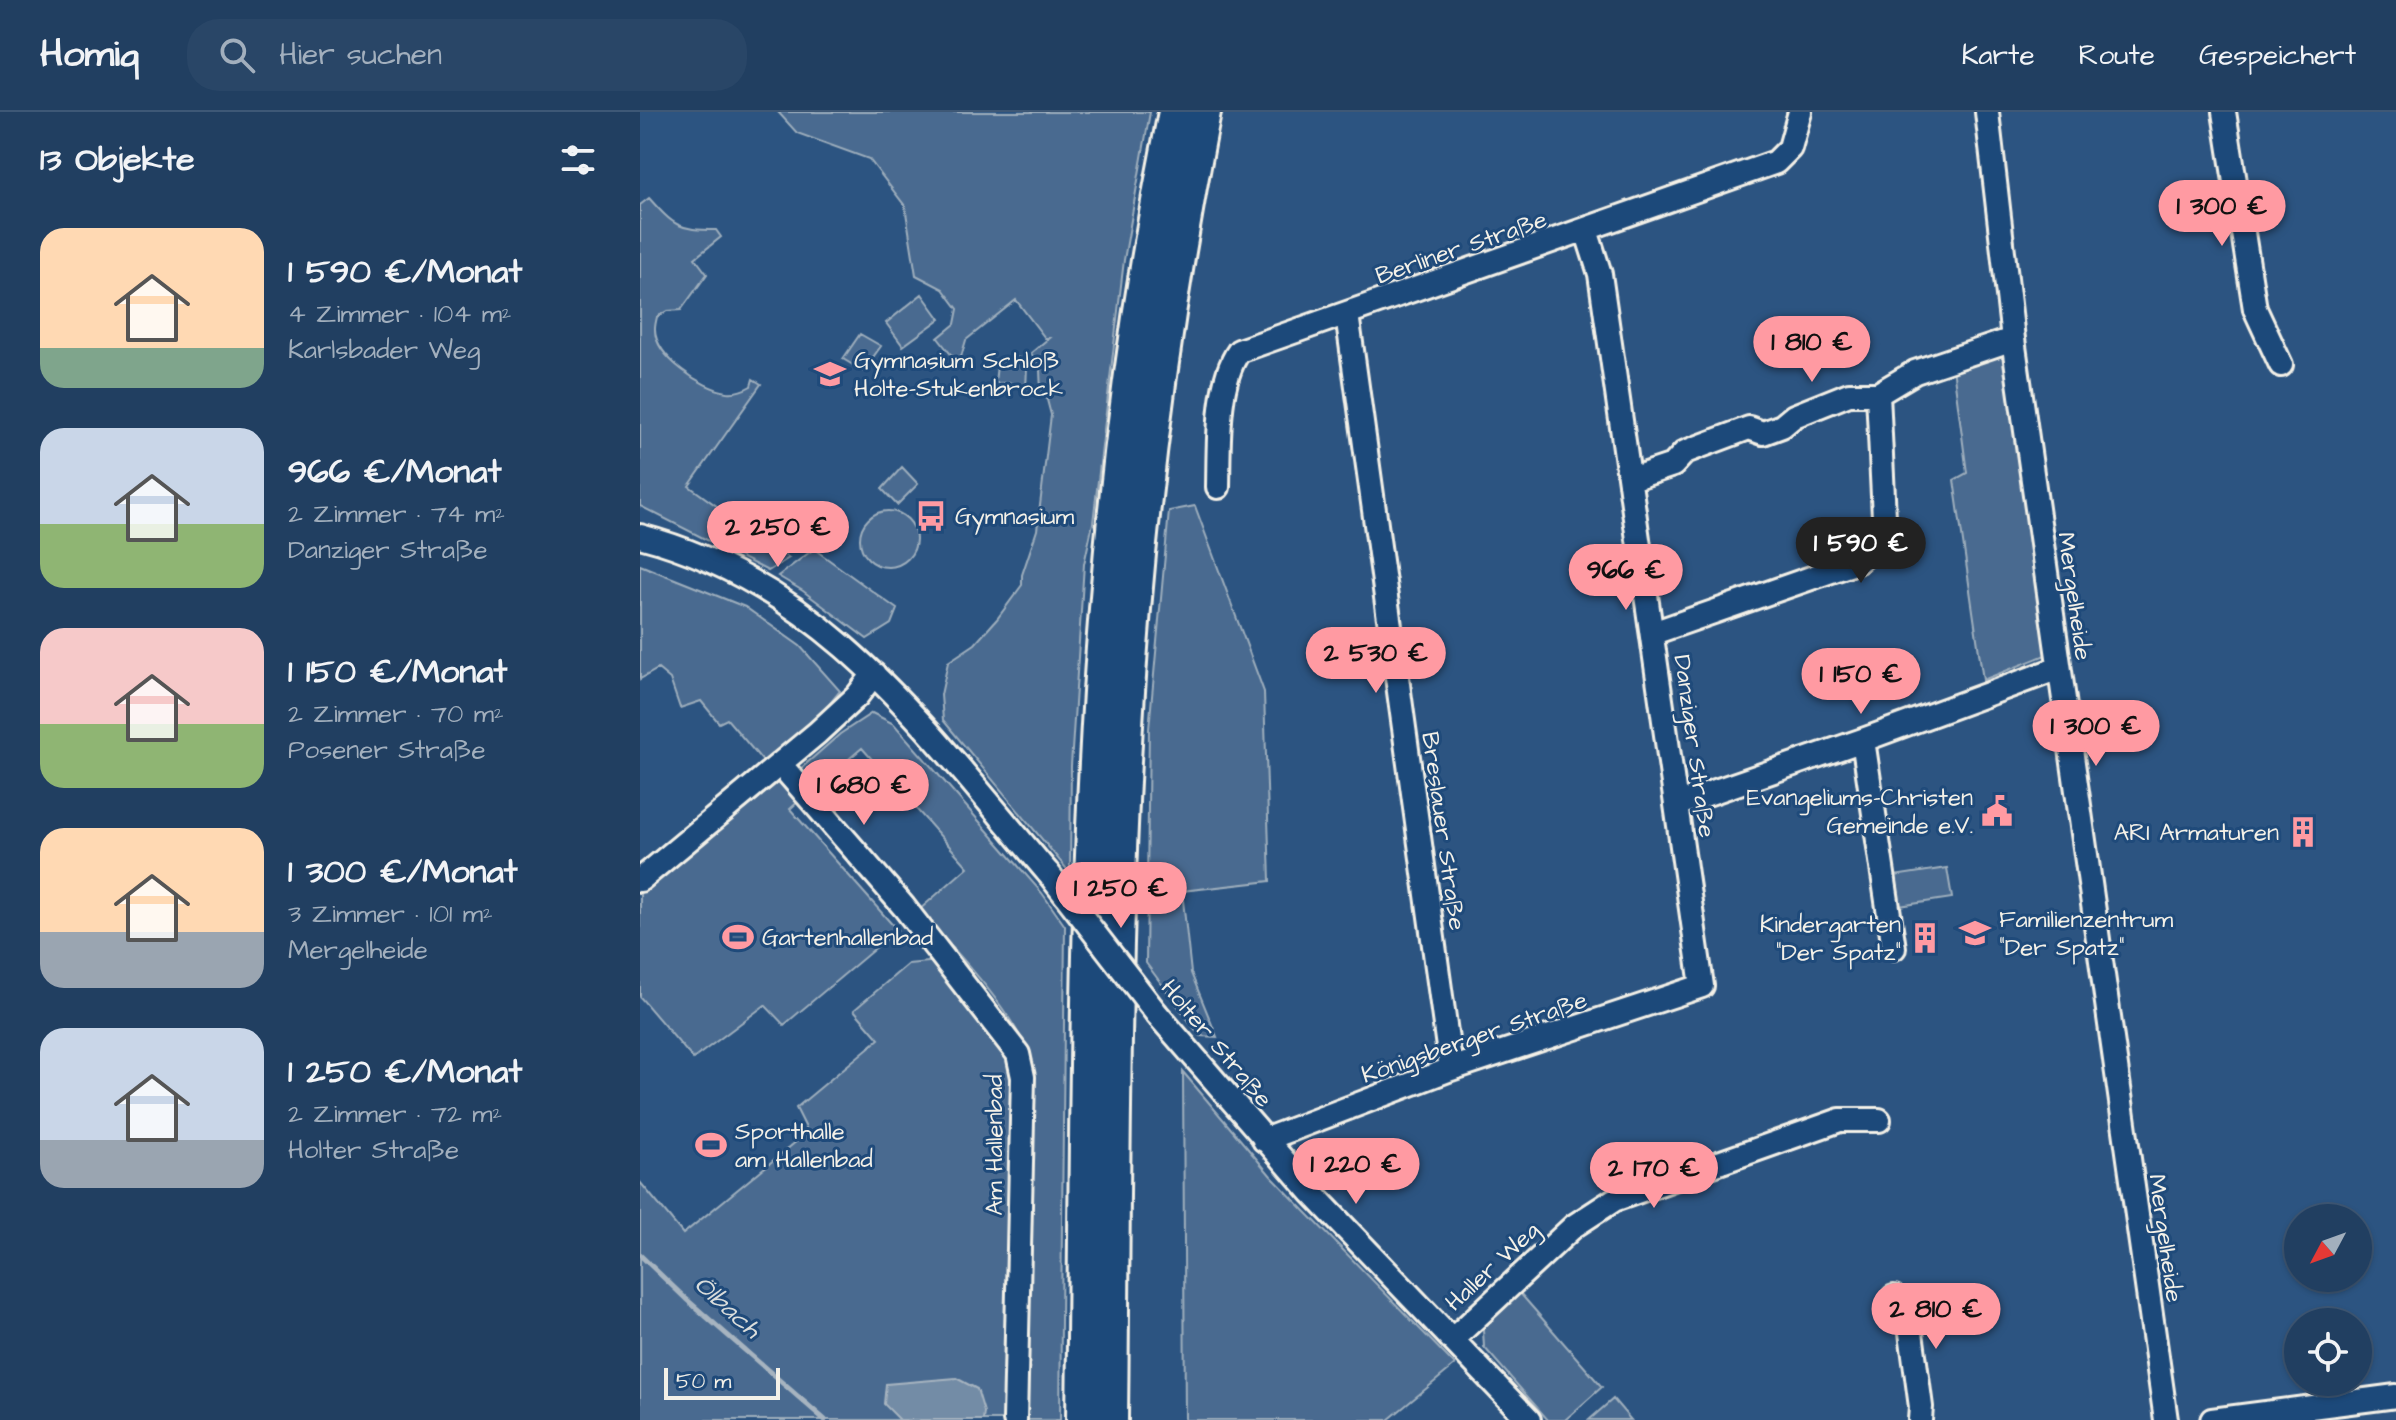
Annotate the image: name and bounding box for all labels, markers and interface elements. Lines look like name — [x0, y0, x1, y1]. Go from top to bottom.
search box — [187, 19, 747, 91]
text: Homiq — [40, 29, 139, 81]
icon: search — [215, 33, 259, 77]
text: Hier suchen — [279, 34, 442, 76]
text: Karte — [1961, 36, 2035, 75]
text: Route — [2079, 36, 2155, 75]
text: Gespeichert — [2199, 36, 2356, 75]
text: 13 Objekte — [40, 136, 195, 184]
icon: filters — [556, 138, 600, 182]
pin: 1 300 € — [2148, 180, 2296, 248]
text: 1 300 € — [2177, 188, 2267, 224]
street label: Berliner Straße — [1371, 203, 1552, 293]
text: 1 590 €/Monat — [288, 248, 522, 296]
icon: home — [104, 260, 200, 356]
text: 4 Zimmer · 104 m² — [288, 296, 512, 332]
pin: 1 810 € — [1738, 316, 1886, 384]
text: 1 810 € — [1771, 324, 1853, 360]
text: Karlsbader Weg — [288, 332, 480, 368]
place label: Gymnasium Schloß Holte-Stukenbrock — [854, 344, 1063, 406]
school or university icon: Gymnasium Schloß Holte-Stukenbrock — [813, 357, 847, 391]
text: 966 €/Monat — [288, 448, 501, 496]
icon: home — [104, 460, 200, 556]
text: 2 Zimmer · 74 m² — [288, 496, 505, 532]
bus stop icon: Gymnasium — [914, 499, 948, 533]
place label: Gymnasium — [955, 500, 1075, 535]
pin: 2 250 € — [704, 501, 852, 569]
text: 2 250 € — [725, 509, 831, 545]
pin: 1 590 € — [1787, 517, 1935, 585]
text: 1 590 € — [1814, 525, 1908, 561]
street label: Mergelheide — [2047, 530, 2100, 663]
text: Danziger Straße — [288, 532, 487, 568]
pin: 966 € — [1570, 544, 1682, 612]
text: 966 € — [1587, 552, 1665, 588]
pin: 2 530 € — [1302, 627, 1450, 695]
text: 2 530 € — [1324, 635, 1428, 671]
text: 1 150 €/Monat — [288, 648, 507, 696]
pin: 1 150 € — [1787, 648, 1935, 716]
street label: Danziger Straße — [1663, 653, 1724, 840]
text: 1 150 € — [1820, 656, 1902, 692]
icon: home — [104, 660, 200, 756]
text: 2 Zimmer · 70 m² — [288, 696, 504, 732]
pin: 1 300 € — [2022, 700, 2170, 768]
text: 1 300 € — [2051, 708, 2141, 744]
street label: Breslauer Straße — [1412, 730, 1474, 933]
text: Posener Straße — [288, 732, 486, 768]
pin: 1 680 € — [790, 759, 938, 827]
text: 1 680 € — [817, 767, 911, 803]
place label: Evangeliums-Christen Gemeinde e.V. — [1747, 781, 1973, 843]
public building icon: Evangeliums-Christen Gemeinde e.V. — [1980, 794, 2014, 828]
building icon: ARI Armaturen — [2286, 815, 2320, 849]
place label: ARI Armaturen — [2114, 816, 2279, 850]
text: 1 300 €/Monat — [288, 848, 518, 896]
icon: home — [104, 860, 200, 956]
pin: 1 250 € — [1047, 862, 1195, 930]
text: 1 250 € — [1074, 870, 1168, 906]
text: 3 Zimmer · 101 m² — [288, 896, 493, 932]
place label: Familienzentrum "Der Spatz" — [1999, 903, 2174, 965]
place label: Kindergarten "Der Spatz" — [1760, 908, 1901, 970]
school or university icon: Familienzentrum "Der Spatz" — [1958, 916, 1992, 950]
sports icon: Gartenhallenbad — [721, 920, 755, 954]
place label: Gartenhallenbad — [762, 921, 933, 955]
building icon: Kindergarten "Der Spatz" — [1908, 921, 1942, 955]
text: Mergelheide — [288, 932, 428, 968]
street label: Holter Straße — [1152, 972, 1280, 1115]
street label: Königsberger Straße — [1357, 983, 1592, 1093]
text: 1 250 €/Monat — [288, 1048, 522, 1096]
icon: home — [104, 1060, 200, 1156]
street label: Am Hallenbad — [978, 1075, 1012, 1215]
text: 2 Zimmer · 72 m² — [288, 1096, 502, 1132]
place label: Sporthalle am Hallenbad — [735, 1115, 873, 1177]
sports icon: Sporthalle am Hallenbad — [694, 1128, 728, 1162]
text: Holter Straße — [288, 1132, 459, 1168]
pin: 1 220 € — [1282, 1138, 1430, 1206]
pin: 2 170 € — [1580, 1142, 1728, 1210]
text: 1 220 € — [1311, 1146, 1401, 1182]
text: 2 170 € — [1608, 1150, 1700, 1186]
street label: Mergelheide — [2138, 1172, 2191, 1305]
north arrow — [2284, 1204, 2372, 1292]
map controls — [2284, 1204, 2372, 1396]
street label: Haller Weg — [1438, 1214, 1548, 1320]
water label: Ölbach — [686, 1267, 769, 1347]
pin: 2 810 € — [1862, 1283, 2010, 1351]
text: 2 810 € — [1890, 1291, 1982, 1327]
button: locate — [2284, 1308, 2372, 1396]
scale bar — [664, 1364, 780, 1400]
text: 50 m — [676, 1366, 731, 1397]

